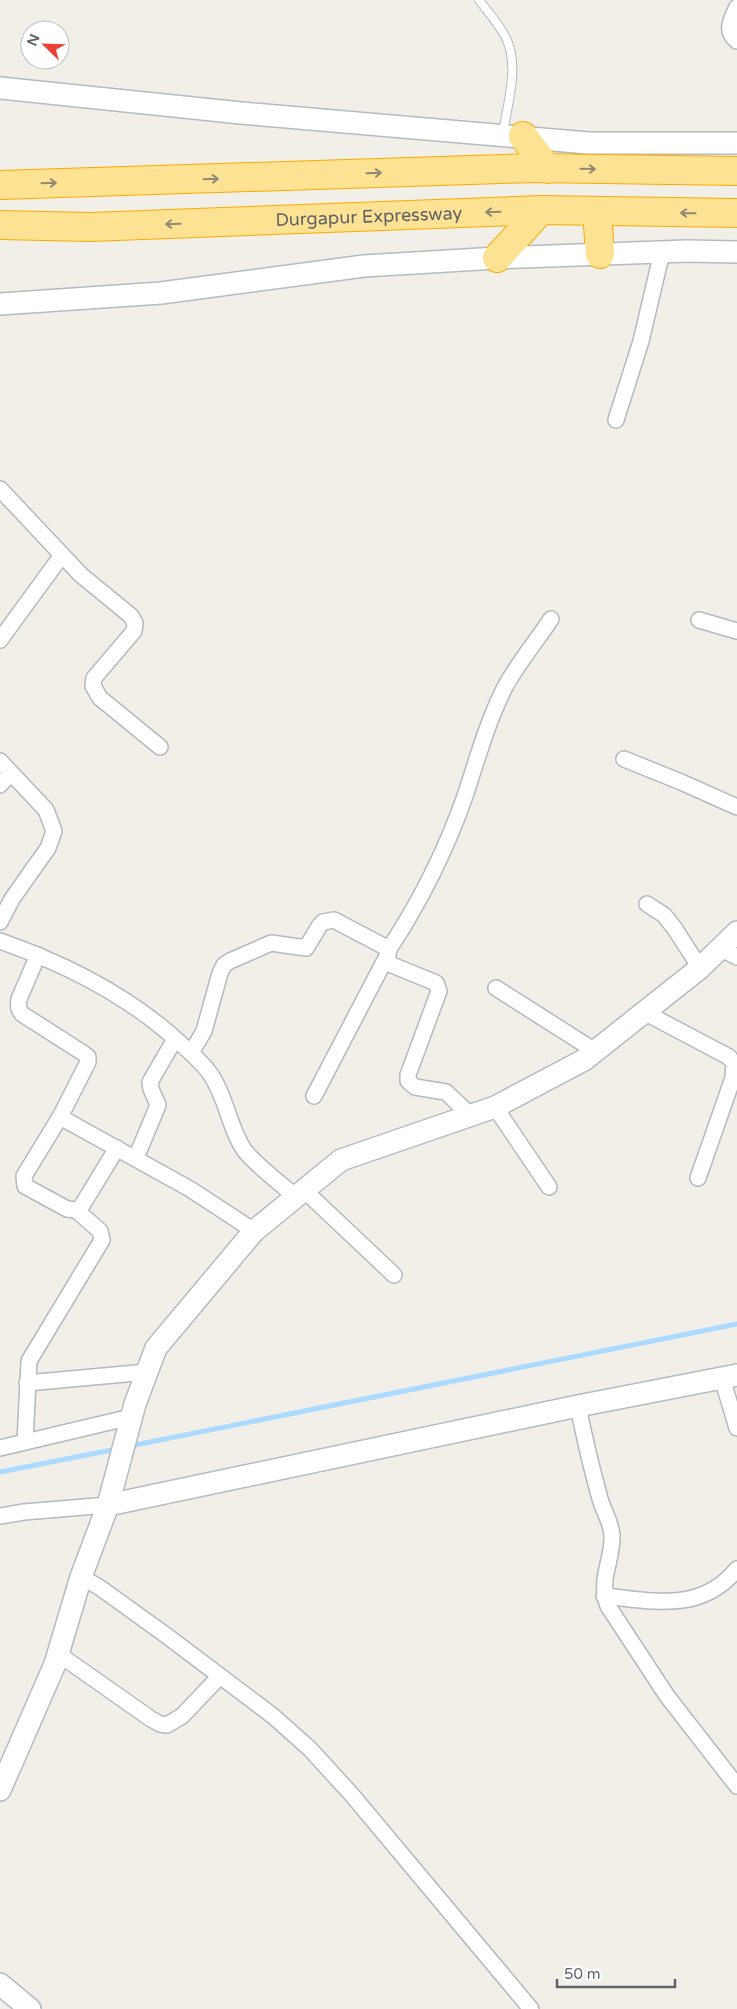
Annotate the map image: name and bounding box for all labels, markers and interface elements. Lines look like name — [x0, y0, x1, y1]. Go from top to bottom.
north arrow — [20, 20, 70, 70]
text: N — [23, 32, 44, 49]
one-way arrow — [580, 164, 596, 174]
one-way arrow — [365, 169, 381, 178]
one-way arrow — [203, 174, 219, 183]
one-way arrow — [40, 179, 56, 188]
street label: Durgapur Expressway — [275, 202, 463, 231]
one-way arrow — [485, 207, 502, 217]
one-way arrow — [681, 208, 697, 218]
one-way arrow — [165, 219, 181, 228]
scale bar — [557, 1956, 674, 1988]
text: 50 m — [564, 1965, 601, 1983]

